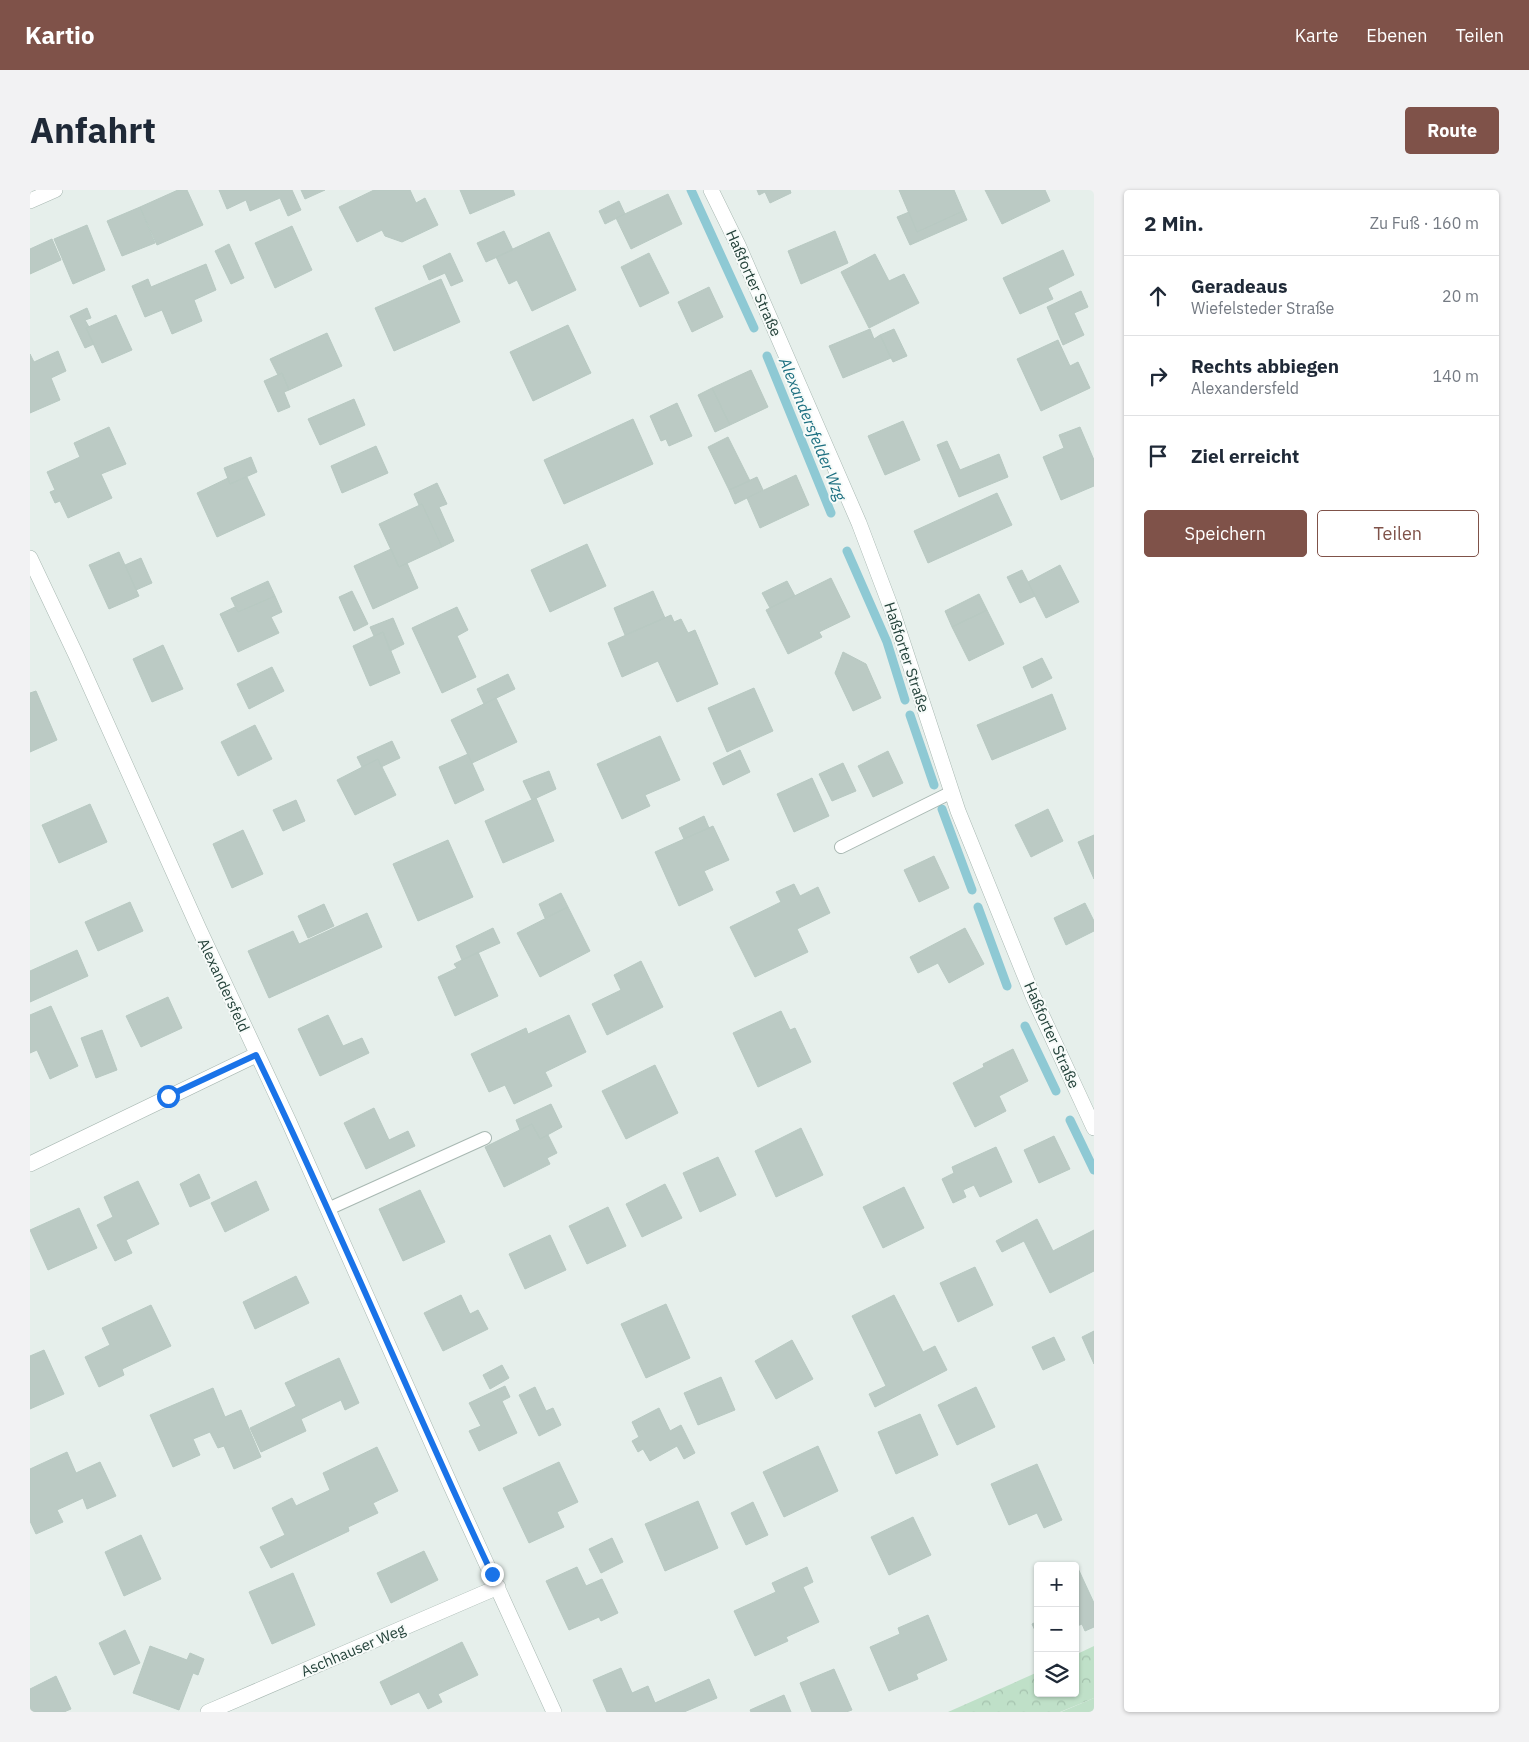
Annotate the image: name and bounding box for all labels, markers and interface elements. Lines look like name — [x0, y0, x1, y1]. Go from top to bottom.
text: Kartio — [25, 19, 95, 51]
text: Karte — [1295, 24, 1338, 47]
text: Ebenen — [1366, 24, 1427, 47]
text: Teilen — [1455, 24, 1504, 47]
text: Anfahrt — [30, 107, 156, 153]
button: Route — [1405, 107, 1499, 154]
text: 2 Min. — [1144, 209, 1204, 237]
text: Zu Fuß · 160 m — [1370, 213, 1479, 233]
street label: Haßforter Straße — [722, 227, 786, 339]
text: Geradeaus — [1191, 274, 1288, 298]
icon: ahead — [1144, 282, 1172, 310]
text: 20 m — [1442, 286, 1479, 306]
text: Wiefelsteder Straße — [1191, 298, 1334, 318]
water label: Alexandersfelder Wzg — [775, 354, 851, 504]
text: Rechts abbiegen — [1191, 354, 1339, 378]
icon: right — [1144, 362, 1172, 390]
text: 140 m — [1432, 366, 1479, 386]
text: Alexandersfeld — [1191, 378, 1299, 398]
icon: arrive — [1144, 442, 1172, 470]
text: Ziel erreicht — [1191, 444, 1299, 468]
button: Speichern — [1144, 510, 1307, 557]
button: Teilen — [1317, 510, 1479, 557]
street label: Haßforter Straße — [880, 599, 934, 715]
street label: Alexandersfeld — [194, 935, 254, 1035]
street label: Haßforter Straße — [1020, 979, 1084, 1091]
route start — [157, 1085, 180, 1108]
map controls — [1034, 1562, 1079, 1697]
button: + — [1034, 1562, 1079, 1607]
route end — [481, 1563, 504, 1586]
button: − — [1034, 1607, 1079, 1652]
street label: Aschhauser Weg — [298, 1619, 408, 1681]
button: layers — [1034, 1652, 1079, 1697]

